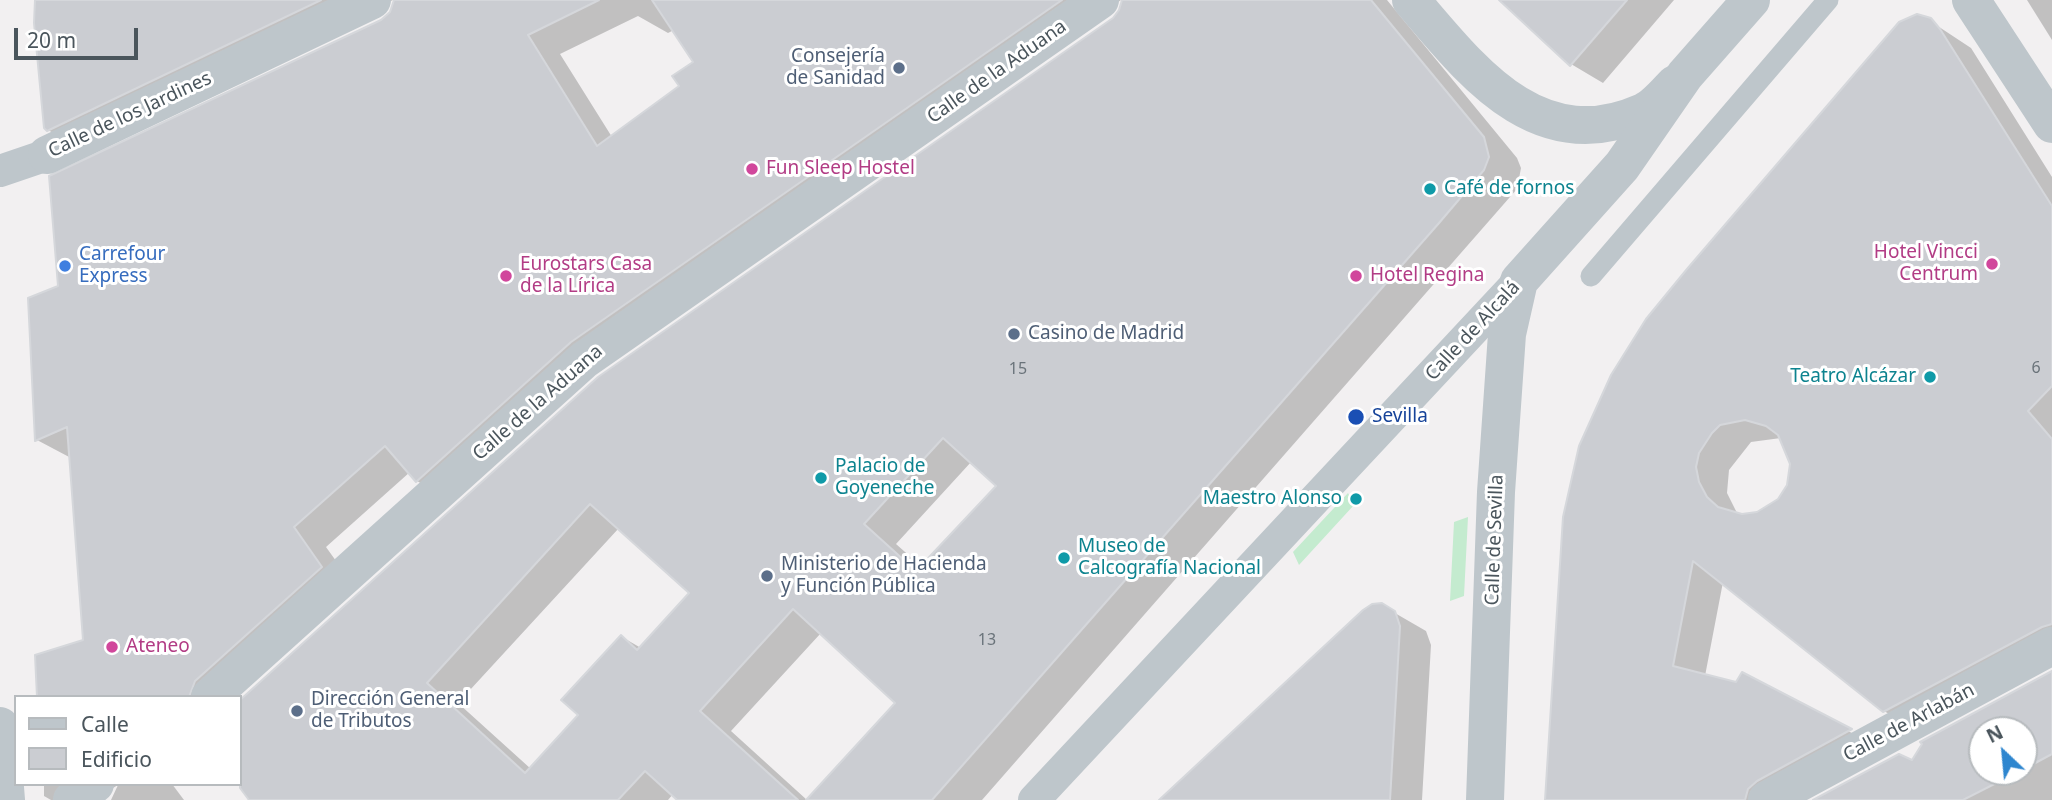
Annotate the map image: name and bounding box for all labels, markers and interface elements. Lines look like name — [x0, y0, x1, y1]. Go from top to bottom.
scale bar — [18, 14, 142, 58]
street label: Calle de la Aduana — [923, 15, 1071, 129]
text: 20 m — [27, 26, 76, 54]
place label: Consejería de Sanidad — [786, 46, 885, 90]
marker: Consejería de Sanidad — [891, 60, 907, 76]
street label: Calle de los Jardines — [45, 67, 215, 163]
place label: Fun Sleep Hostel — [766, 158, 915, 180]
marker: Fun Sleep Hostel — [744, 161, 760, 177]
place label: Café de fornos — [1444, 178, 1574, 200]
marker: Café de fornos — [1422, 181, 1438, 197]
place label: Hotel Vincci Centrum — [1874, 242, 1978, 286]
place label: Carrefour Express — [79, 244, 165, 288]
place label: Eurostars Casa de la Lírica — [520, 254, 652, 298]
marker: Hotel Vincci Centrum — [1984, 256, 2000, 272]
marker: Carrefour Express — [57, 258, 73, 274]
place label: Hotel Regina — [1370, 265, 1485, 287]
marker: Eurostars Casa de la Lírica — [498, 268, 514, 284]
marker: Hotel Regina — [1348, 268, 1364, 284]
street label: Calle de Alcalá — [1421, 276, 1525, 386]
place label: Casino de Madrid — [1028, 323, 1184, 345]
marker: Casino de Madrid — [1006, 326, 1022, 342]
street label: Calle de la Aduana — [468, 340, 608, 466]
house number: 6 — [2031, 358, 2041, 378]
house number: 15 — [1009, 359, 1027, 379]
place label: Teatro Alcázar — [1790, 366, 1916, 388]
marker: Teatro Alcázar — [1922, 369, 1938, 385]
place label: Sevilla — [1372, 406, 1428, 428]
marker: Sevilla — [1346, 407, 1366, 427]
place label: Palacio de Goyeneche — [835, 456, 934, 500]
marker: Palacio de Goyeneche — [813, 470, 829, 486]
street label: Calle de Sevilla — [1481, 474, 1509, 606]
place label: Maestro Alonso — [1203, 488, 1342, 510]
marker: Maestro Alonso — [1348, 491, 1364, 507]
place label: Museo de Calcografía Nacional — [1078, 536, 1261, 580]
marker: Museo de Calcografía Nacional — [1056, 550, 1072, 566]
place label: Ministerio de Hacienda y Función Pública — [781, 554, 987, 598]
marker: Ministerio de Hacienda y Función Pública — [759, 568, 775, 584]
house number: 13 — [978, 630, 996, 650]
place label: Ateneo — [126, 636, 190, 658]
marker: Ateneo — [104, 639, 120, 655]
street label: Calle de Arlabán — [1840, 679, 1978, 767]
place label: Dirección General de Tributos — [311, 689, 469, 733]
legend — [14, 695, 242, 786]
marker: Dirección General de Tributos — [289, 703, 305, 719]
text: Calle — [81, 710, 129, 738]
north arrow — [1968, 716, 2038, 786]
text: N — [1982, 719, 2007, 749]
text: Edificio — [81, 745, 152, 773]

